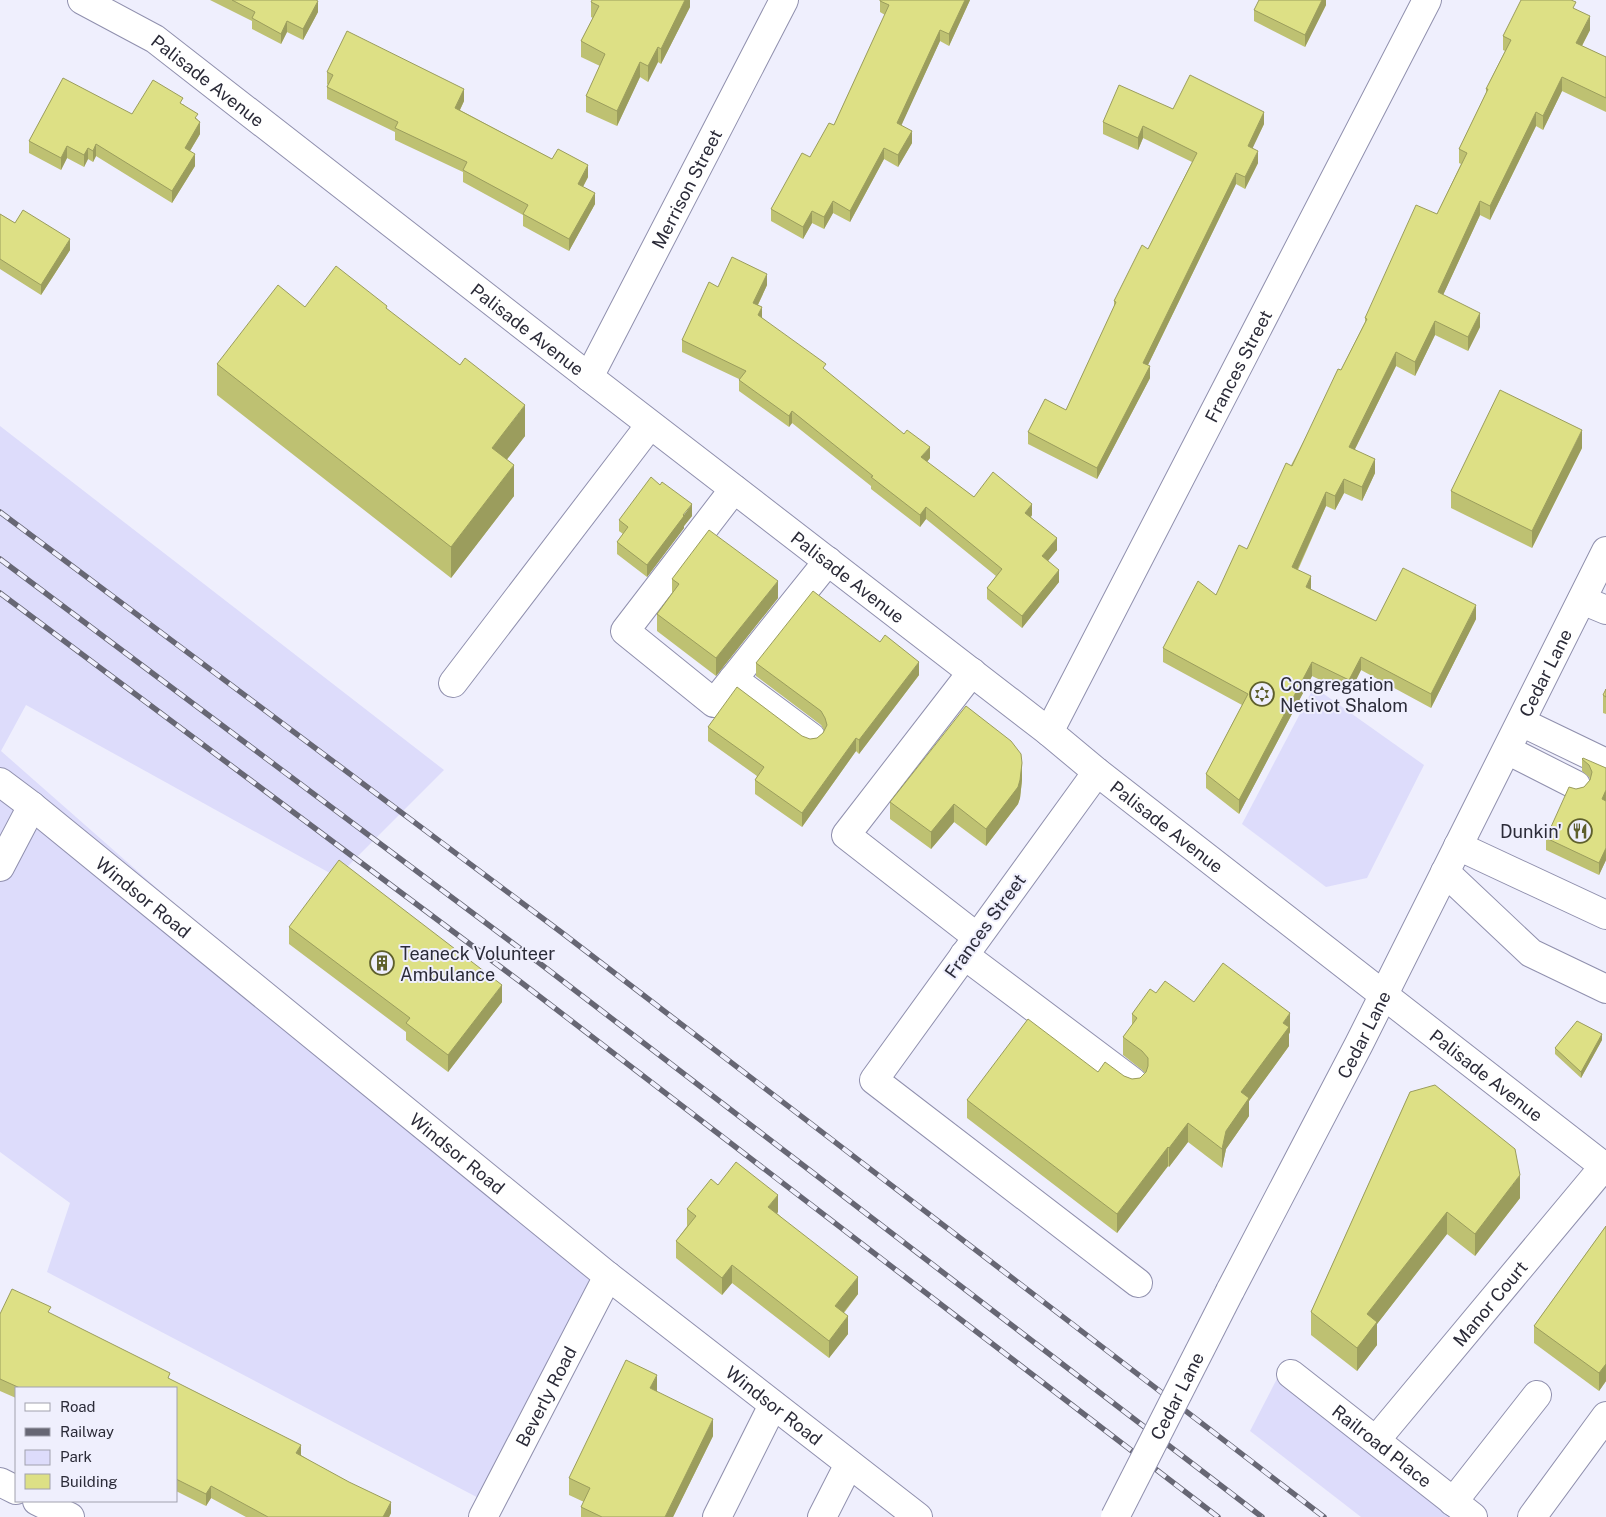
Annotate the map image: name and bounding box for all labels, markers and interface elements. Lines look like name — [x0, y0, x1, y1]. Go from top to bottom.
street label: Palisade Avenue — [147, 30, 269, 131]
street label: Merrison Street — [647, 126, 726, 252]
street label: Palisade Avenue — [467, 279, 588, 380]
street label: Frances Street — [1200, 306, 1276, 426]
street label: Palisade Avenue — [787, 527, 909, 627]
street label: Cedar Lane — [1514, 625, 1576, 720]
place label: Congregation Netivot Shalom — [1280, 674, 1408, 716]
synagogue icon: Congregation Netivot Shalom — [1249, 681, 1275, 707]
street label: Palisade Avenue — [1106, 776, 1228, 877]
restaurant icon: Dunkin' — [1567, 818, 1593, 844]
place label: Dunkin' — [1500, 821, 1562, 842]
street label: Windsor Road — [92, 852, 195, 942]
street label: Frances Street — [940, 870, 1030, 982]
place label: Teaneck Volunteer Ambulance — [400, 943, 555, 985]
building icon: Teaneck Volunteer Ambulance — [369, 950, 395, 976]
street label: Cedar Lane — [1332, 987, 1394, 1082]
street label: Palisade Avenue — [1426, 1025, 1547, 1126]
street label: Windsor Road — [406, 1108, 509, 1198]
street label: Manor Court — [1448, 1256, 1532, 1350]
street label: Beverly Road — [511, 1343, 580, 1450]
street label: Cedar Lane — [1146, 1349, 1208, 1443]
street label: Windsor Road — [722, 1361, 827, 1449]
legend — [15, 1387, 178, 1502]
text: Road — [60, 1398, 96, 1415]
street label: Railroad Place — [1328, 1400, 1436, 1491]
text: Railway — [60, 1423, 114, 1440]
text: Park — [60, 1448, 92, 1465]
text: Building — [60, 1473, 118, 1490]

